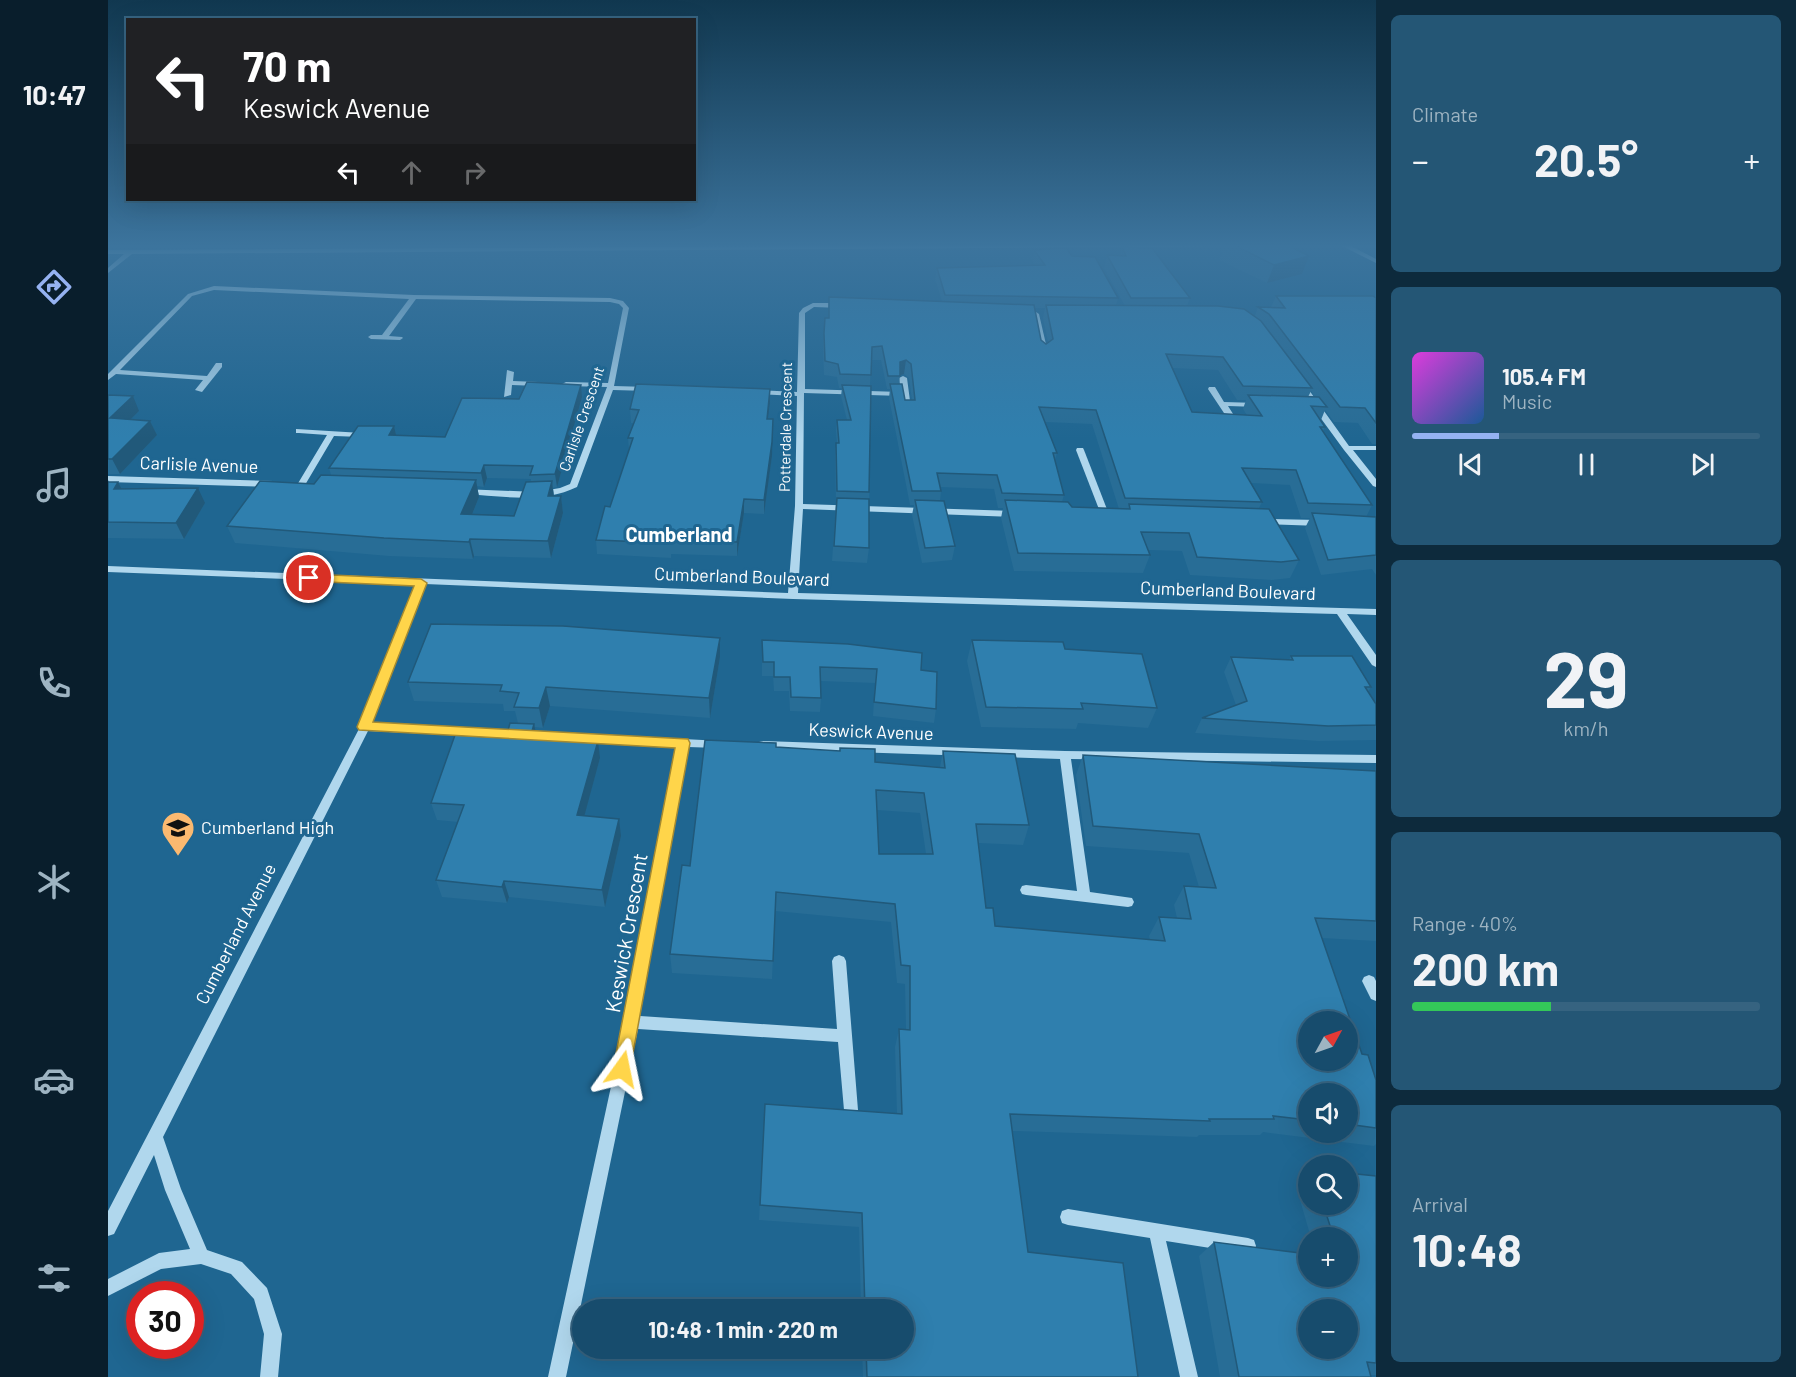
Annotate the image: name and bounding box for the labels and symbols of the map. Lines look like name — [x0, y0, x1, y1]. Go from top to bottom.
street label: Potterdale Crescent — [775, 362, 795, 492]
street label: Carlisle Crescent — [555, 364, 607, 474]
street label: Carlisle Avenue — [139, 451, 259, 477]
district label: Cumberland — [625, 522, 733, 546]
pin — [283, 552, 334, 603]
street label: Cumberland Boulevard — [654, 562, 830, 590]
street label: Cumberland Boulevard — [1140, 576, 1316, 604]
street label: Keswick Avenue — [808, 718, 934, 744]
school or university icon: Cumberland High — [160, 810, 196, 857]
place label: Cumberland High — [201, 816, 334, 838]
street label: Keswick Crescent — [599, 851, 652, 1014]
street label: Cumberland Avenue — [190, 860, 280, 1008]
north arrow — [1298, 1011, 1358, 1071]
position arrow — [590, 1037, 654, 1101]
speed limit sign: 30 — [126, 1281, 204, 1359]

